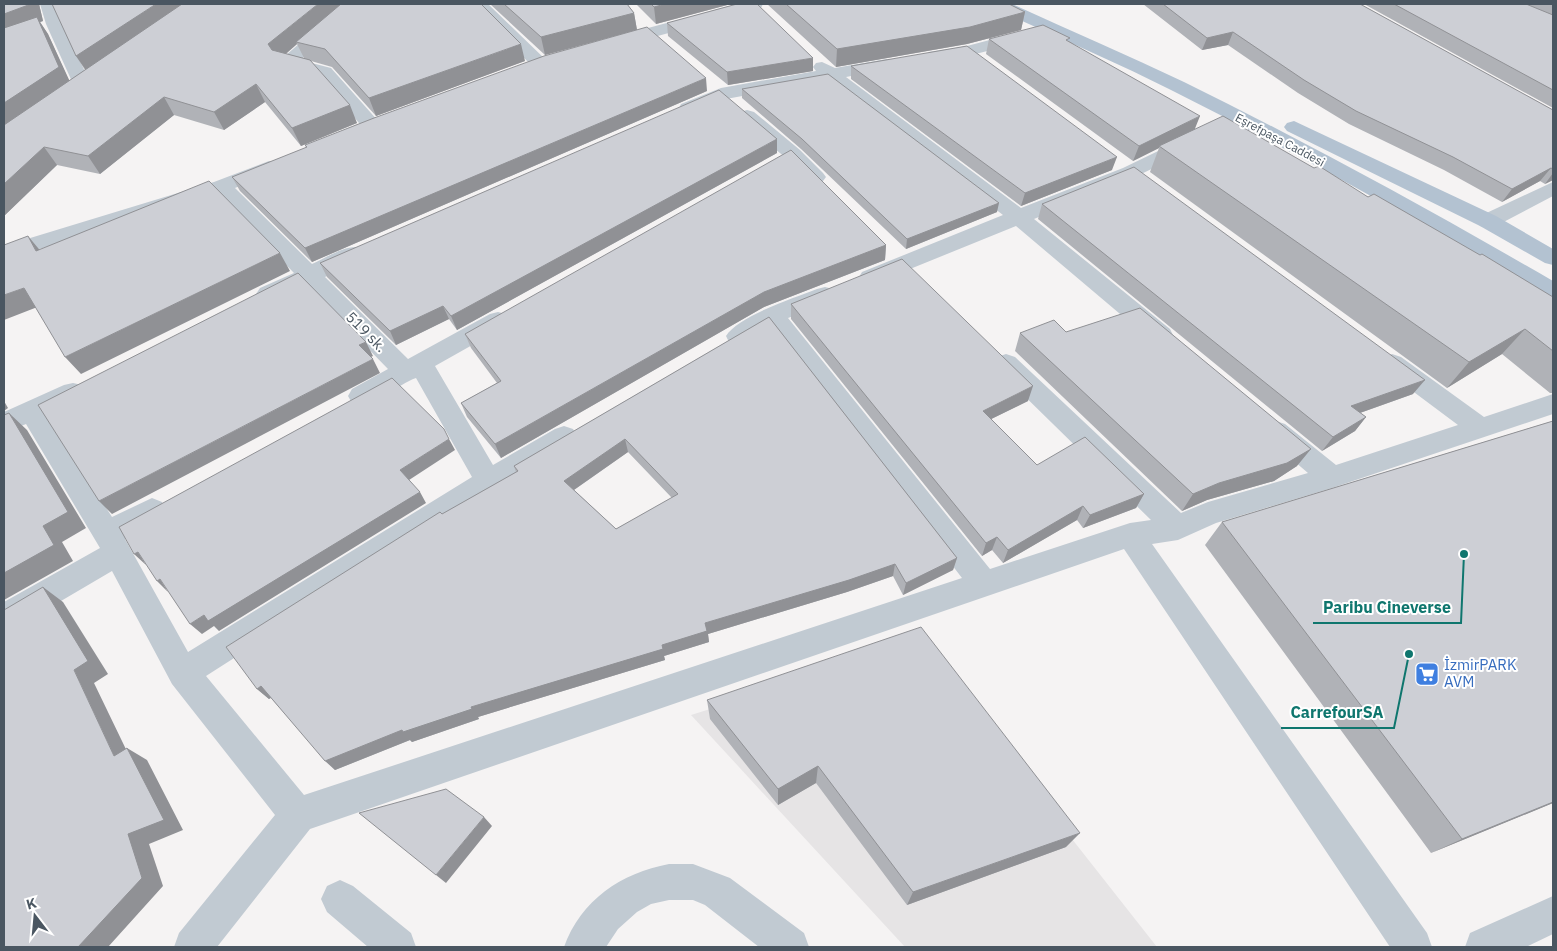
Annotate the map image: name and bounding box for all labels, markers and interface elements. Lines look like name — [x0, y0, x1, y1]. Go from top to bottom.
street label: Eşrefpaşa Caddesi — [1233, 110, 1328, 169]
street label: 519 sk. — [342, 307, 391, 356]
callout: Paribu Cineverse — [1313, 592, 1461, 623]
text: Paribu Cineverse — [1323, 597, 1451, 617]
place label: İzmirPARK AVM — [1444, 655, 1517, 691]
supermarket icon: İzmirPARK AVM — [1414, 661, 1440, 687]
callout: CarrefourSA — [1281, 697, 1394, 728]
text: CarrefourSA — [1290, 702, 1384, 722]
north arrow — [10, 891, 60, 941]
text: K — [24, 893, 39, 913]

